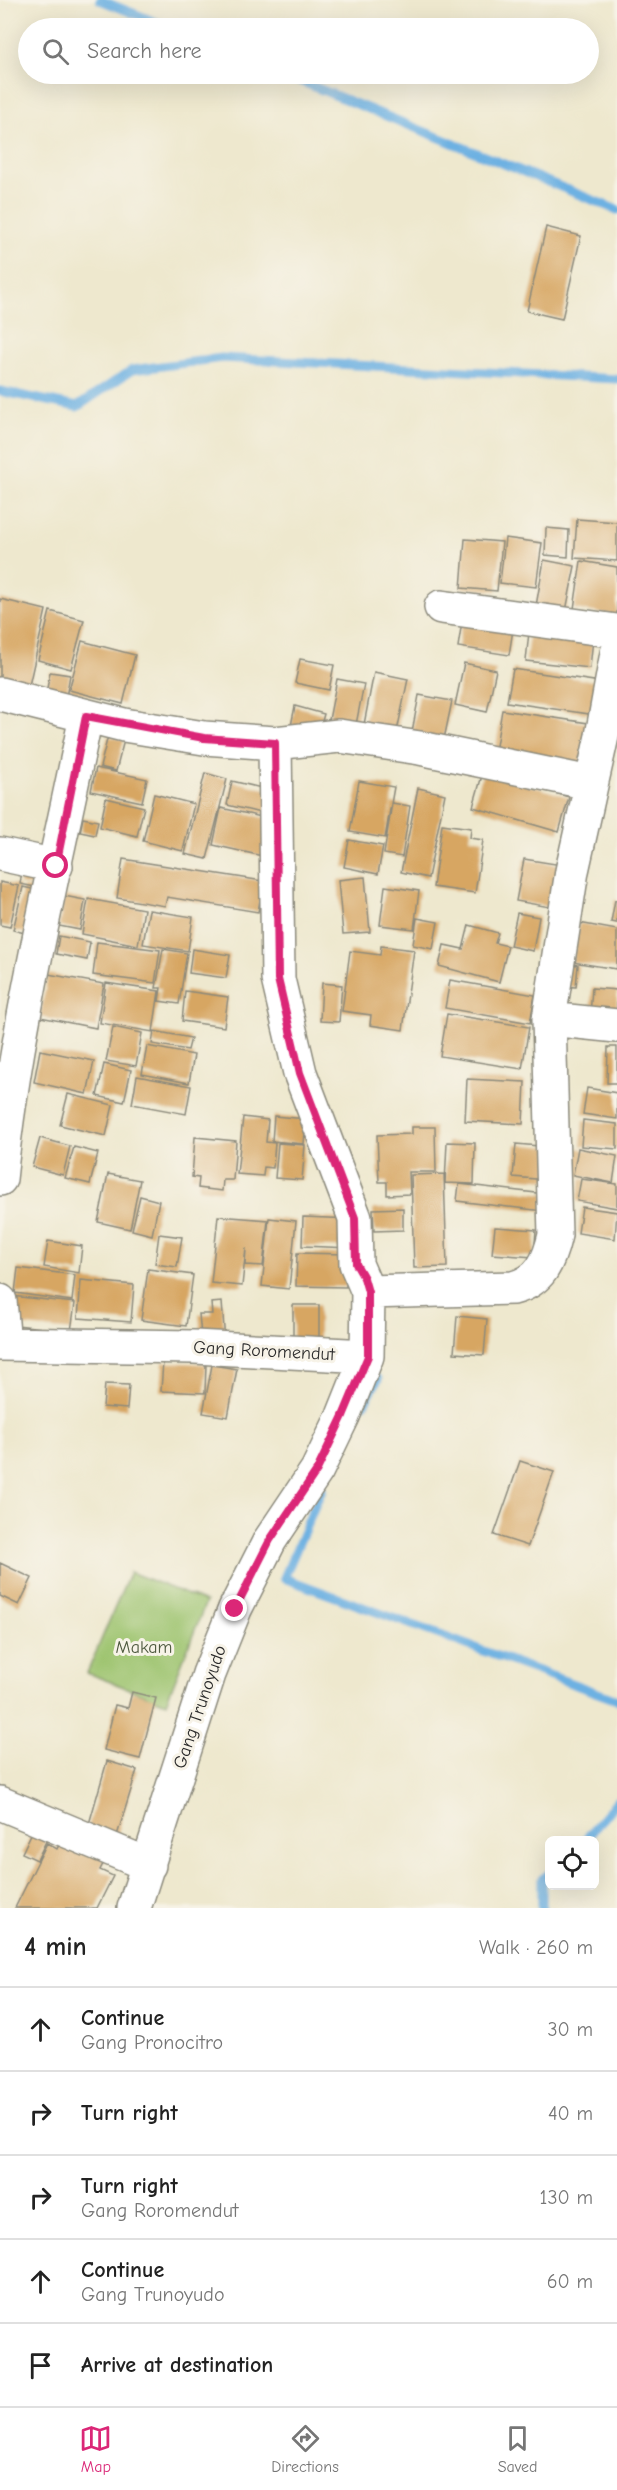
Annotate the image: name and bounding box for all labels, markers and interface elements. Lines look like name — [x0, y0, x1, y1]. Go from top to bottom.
search box — [18, 18, 599, 84]
icon: search — [39, 35, 72, 68]
text: Search here — [87, 38, 202, 64]
route start — [42, 852, 68, 878]
street label: Gang Roromendut — [193, 1337, 336, 1365]
route end — [221, 1595, 247, 1621]
park label: Makam — [116, 1637, 172, 1658]
street label: Gang Trunoyudo — [169, 1643, 231, 1771]
map controls — [545, 1836, 599, 1890]
button: locate — [545, 1836, 599, 1890]
text: 4 min — [24, 1932, 87, 1962]
text: Walk · 260 m — [479, 1936, 593, 1959]
text: Continue — [81, 2005, 164, 2031]
icon: ahead — [24, 2013, 57, 2046]
text: 30 m — [547, 2018, 593, 2041]
text: Gang Pronocitro — [81, 2031, 223, 2054]
icon: right — [24, 2097, 57, 2130]
text: Turn right — [81, 2100, 178, 2126]
text: 40 m — [548, 2102, 593, 2125]
text: Turn right — [81, 2173, 178, 2199]
icon: right — [24, 2181, 57, 2214]
text: 130 m — [540, 2186, 593, 2209]
text: Gang Roromendut — [81, 2199, 239, 2222]
text: Continue — [81, 2257, 164, 2283]
icon: ahead — [24, 2265, 57, 2298]
text: 60 m — [547, 2270, 593, 2293]
text: Gang Trunoyudo — [81, 2283, 224, 2306]
icon: arrive — [24, 2349, 57, 2382]
text: Arrive at destination — [81, 2352, 273, 2378]
tab: Map — [79, 2422, 112, 2476]
tab: Directions — [271, 2422, 339, 2476]
tab: Saved — [498, 2422, 538, 2476]

